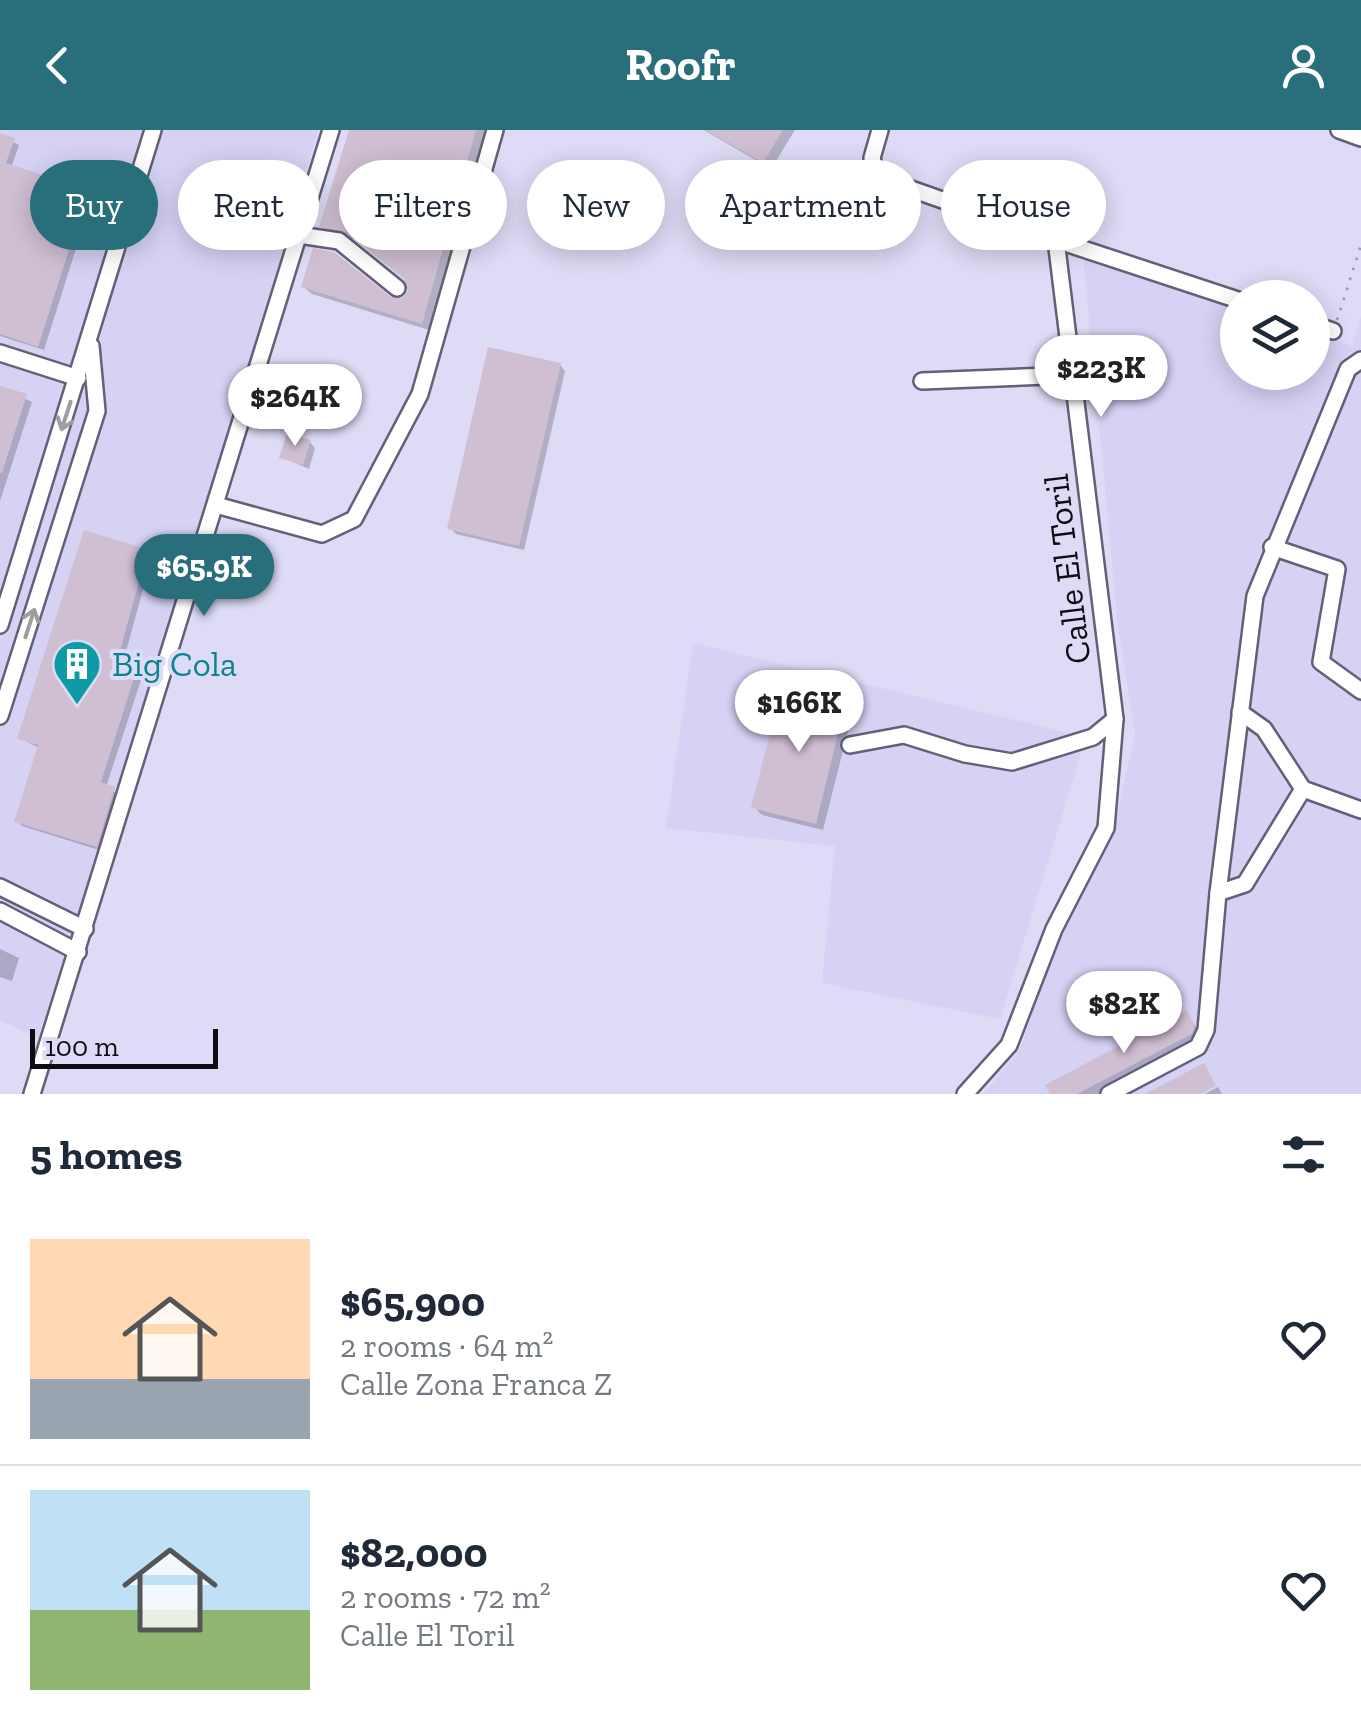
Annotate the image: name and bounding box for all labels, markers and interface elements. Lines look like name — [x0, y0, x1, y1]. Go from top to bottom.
icon: back — [30, 38, 85, 93]
text: Roofr — [625, 38, 736, 92]
icon: person — [1276, 38, 1331, 93]
chip: Buy — [30, 160, 158, 250]
chip: Rent — [178, 160, 319, 250]
chip: Filters — [339, 160, 507, 250]
chip: New — [527, 160, 665, 250]
chip: Apartment — [685, 160, 921, 250]
chip: House — [941, 160, 1106, 250]
map controls — [1220, 280, 1330, 390]
button: layers — [1220, 280, 1330, 390]
pin: $223K — [1031, 335, 1171, 420]
text: $223K — [1057, 348, 1145, 386]
pin: $264K — [225, 364, 365, 449]
text: $264K — [250, 377, 340, 415]
one-way arrow — [56, 400, 74, 432]
street label: Calle El Toril — [1035, 472, 1099, 666]
pin: $65.9K — [123, 534, 285, 619]
text: $65.9K — [156, 547, 252, 585]
one-way arrow — [22, 608, 40, 639]
building icon: Big Cola — [51, 638, 103, 706]
place label: Big Cola — [112, 643, 237, 685]
pin: $166K — [729, 670, 869, 755]
text: $166K — [757, 683, 841, 721]
pin: $82K — [1065, 971, 1183, 1056]
text: $82K — [1088, 984, 1160, 1022]
scale bar — [30, 1024, 218, 1068]
text: 100 m — [45, 1030, 119, 1063]
icon: filters — [1276, 1127, 1331, 1182]
text: 5 homes — [30, 1129, 183, 1180]
text: $65,900 — [340, 1276, 485, 1327]
icon: home — [110, 1279, 230, 1399]
icon: heart — [1276, 1312, 1331, 1367]
text: 2 rooms · 64 m² — [340, 1327, 553, 1365]
text: Calle Zona Franca Z — [340, 1365, 612, 1403]
text: $82,000 — [340, 1527, 488, 1578]
icon: home — [110, 1530, 230, 1650]
icon: heart — [1276, 1563, 1331, 1618]
text: 2 rooms · 72 m² — [340, 1578, 551, 1616]
text: Calle El Toril — [340, 1616, 515, 1654]

